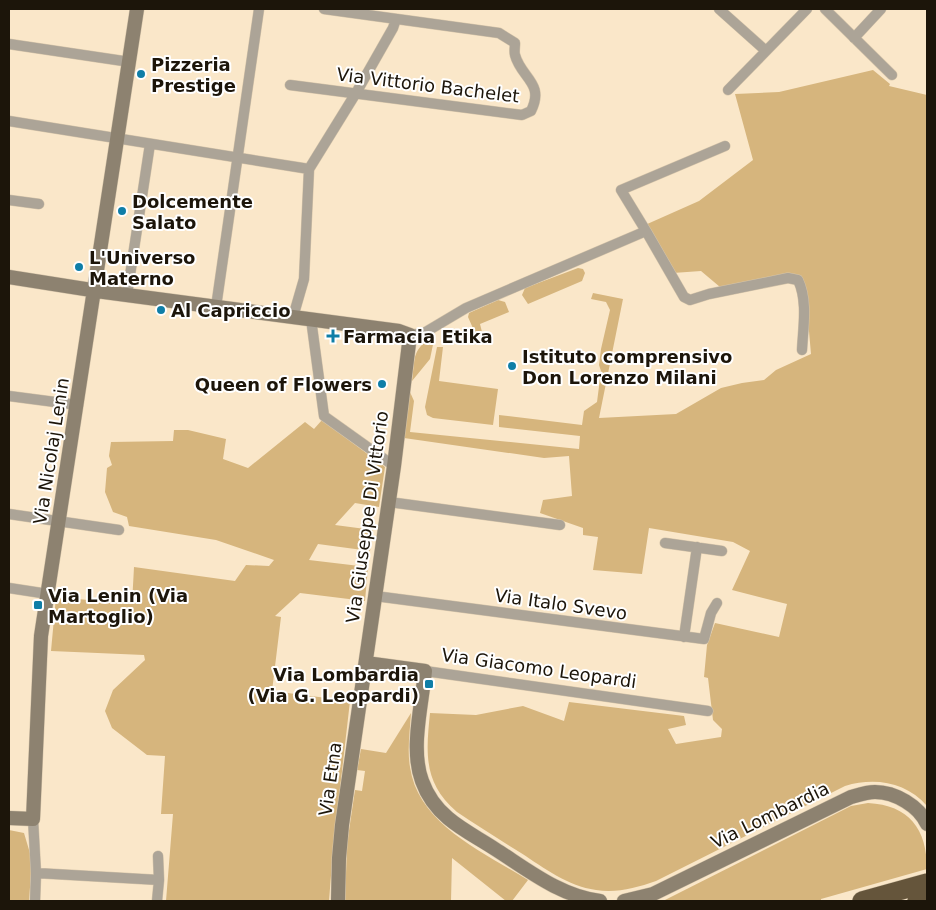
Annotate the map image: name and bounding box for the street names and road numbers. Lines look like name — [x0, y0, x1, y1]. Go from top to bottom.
street label: Via Vittorio Bachelet — [336, 63, 520, 107]
street label: Via Nicolaj Lenin — [29, 376, 73, 526]
street label: Via Giuseppe Di Vittorio — [342, 409, 392, 625]
street label: Via Italo Svevo — [493, 584, 629, 624]
street label: Via Giacomo Leopardi — [440, 644, 638, 692]
street label: Via Etna — [314, 741, 346, 817]
street label: Via Lombardia — [707, 777, 833, 853]

